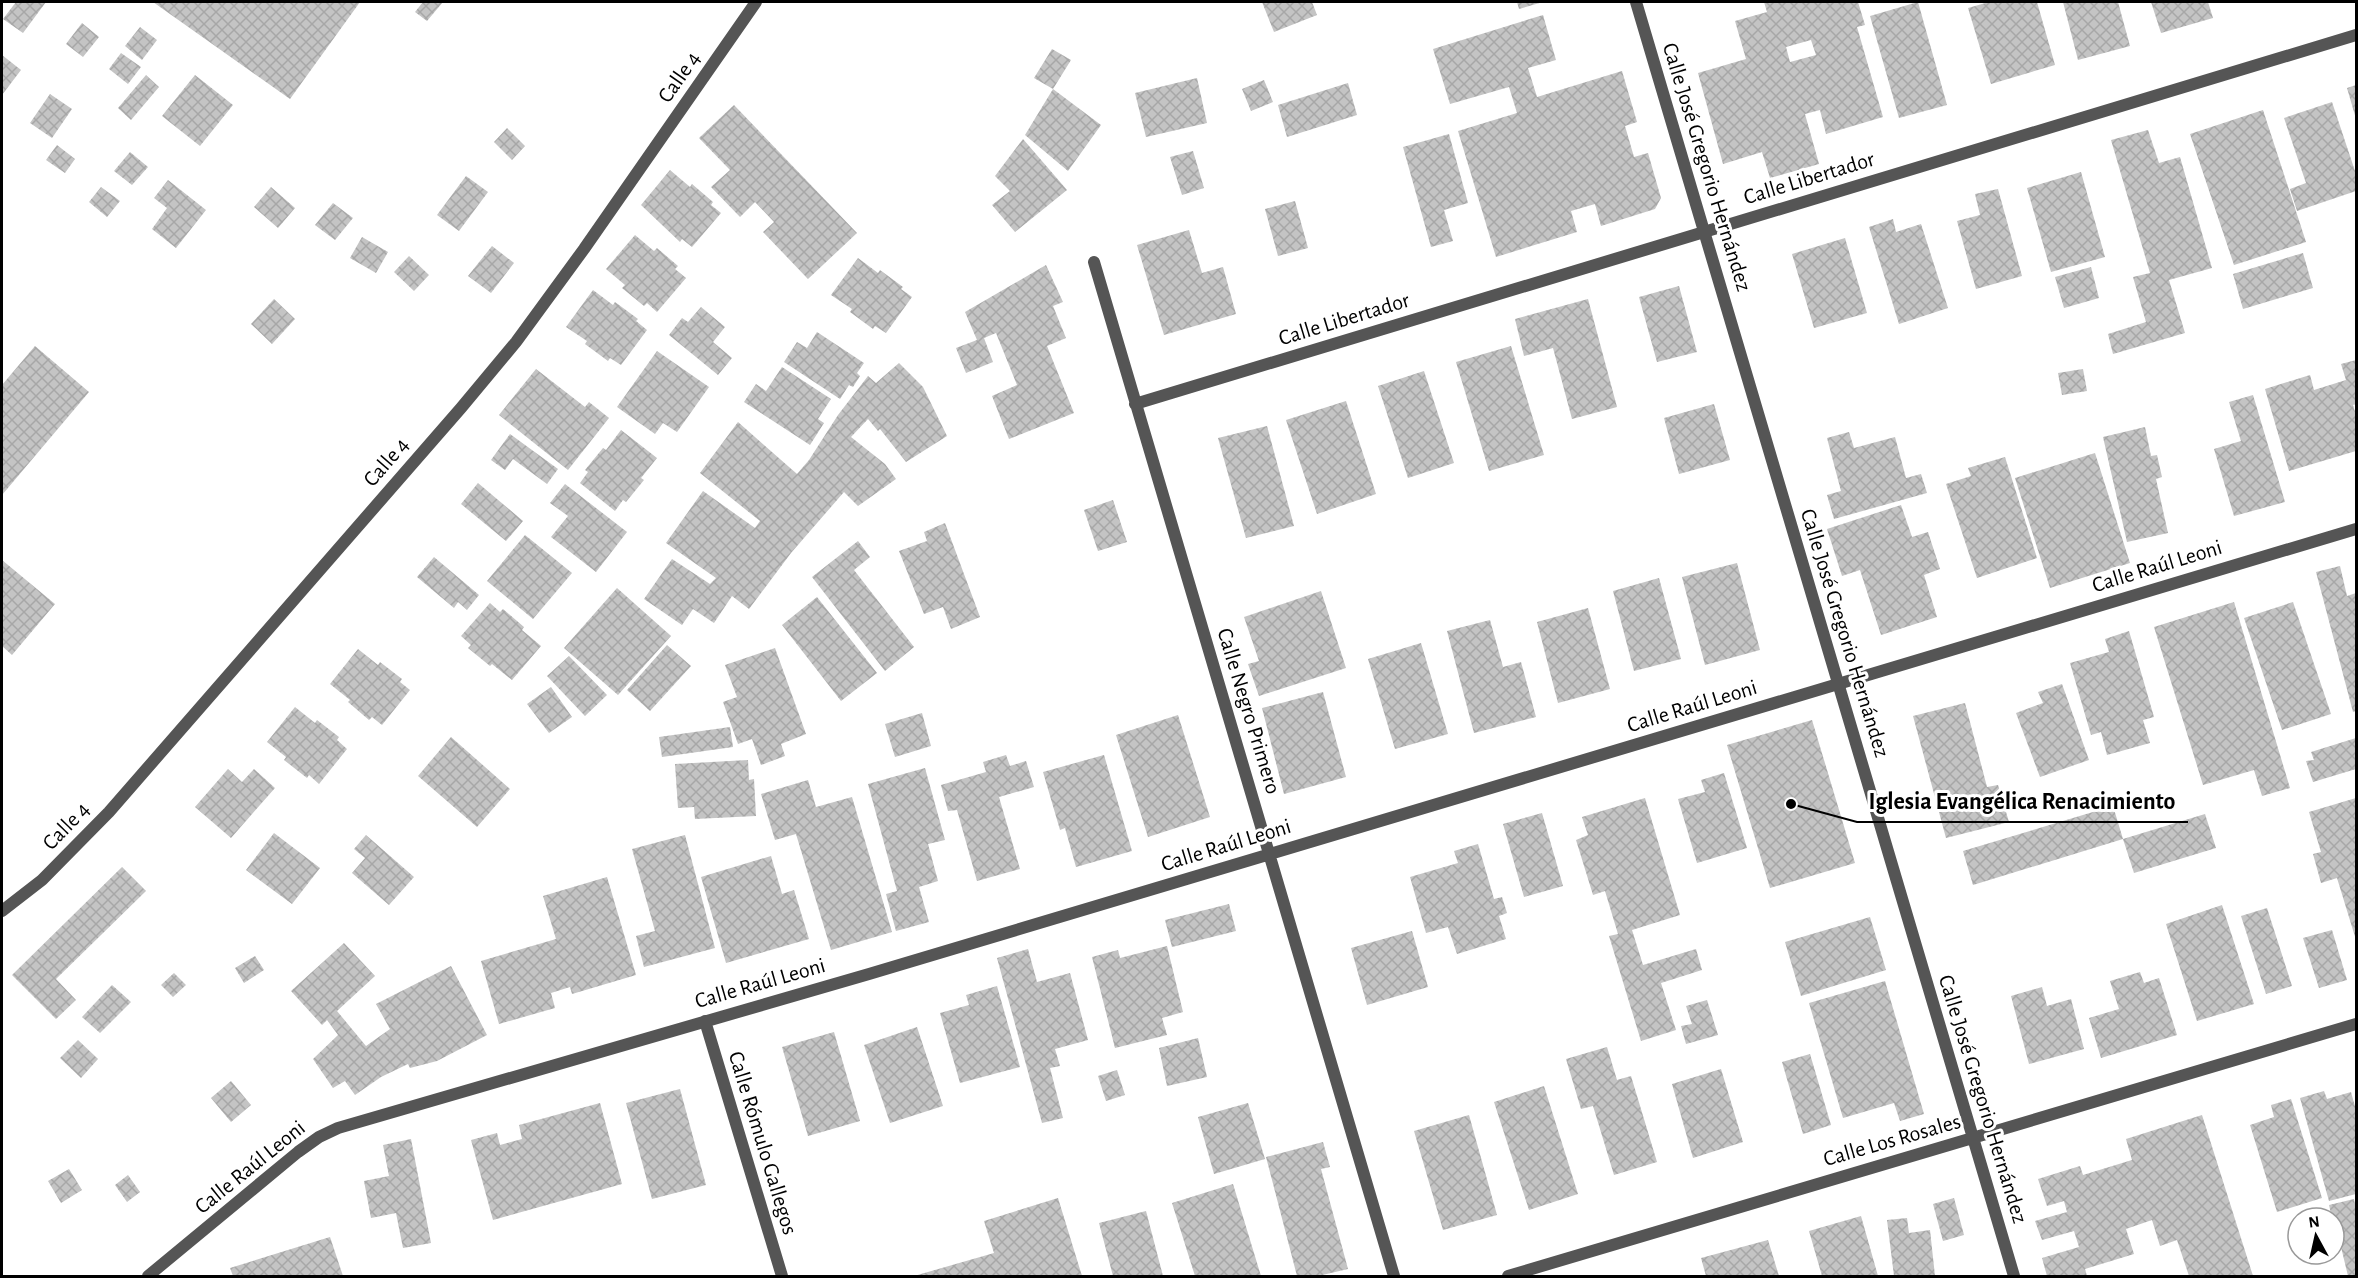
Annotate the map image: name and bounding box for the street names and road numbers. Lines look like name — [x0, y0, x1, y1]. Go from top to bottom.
street label: Calle José Gregorio Hernández — [1659, 40, 1755, 294]
street label: Calle 4 — [654, 47, 704, 107]
street label: Calle Libertador — [1741, 148, 1877, 208]
street label: Calle Libertador — [1276, 289, 1412, 349]
street label: Calle 4 — [359, 433, 413, 491]
street label: Calle José Gregorio Hernández — [1797, 506, 1893, 760]
street label: Calle Raúl Leoni — [2089, 536, 2225, 596]
street label: Calle Negro Primero — [1213, 625, 1285, 797]
street label: Calle Raúl Leoni — [1624, 676, 1760, 736]
street label: Calle 4 — [38, 798, 94, 854]
street label: Calle Raúl Leoni — [1158, 815, 1294, 875]
street label: Calle Raúl Leoni — [692, 954, 828, 1012]
street label: Calle José Gregorio Hernández — [1935, 972, 2031, 1226]
street label: Calle Rómulo Gallegos — [725, 1049, 801, 1237]
street label: Calle Los Rosales — [1821, 1110, 1963, 1170]
street label: Calle Raúl Leoni — [191, 1116, 309, 1218]

